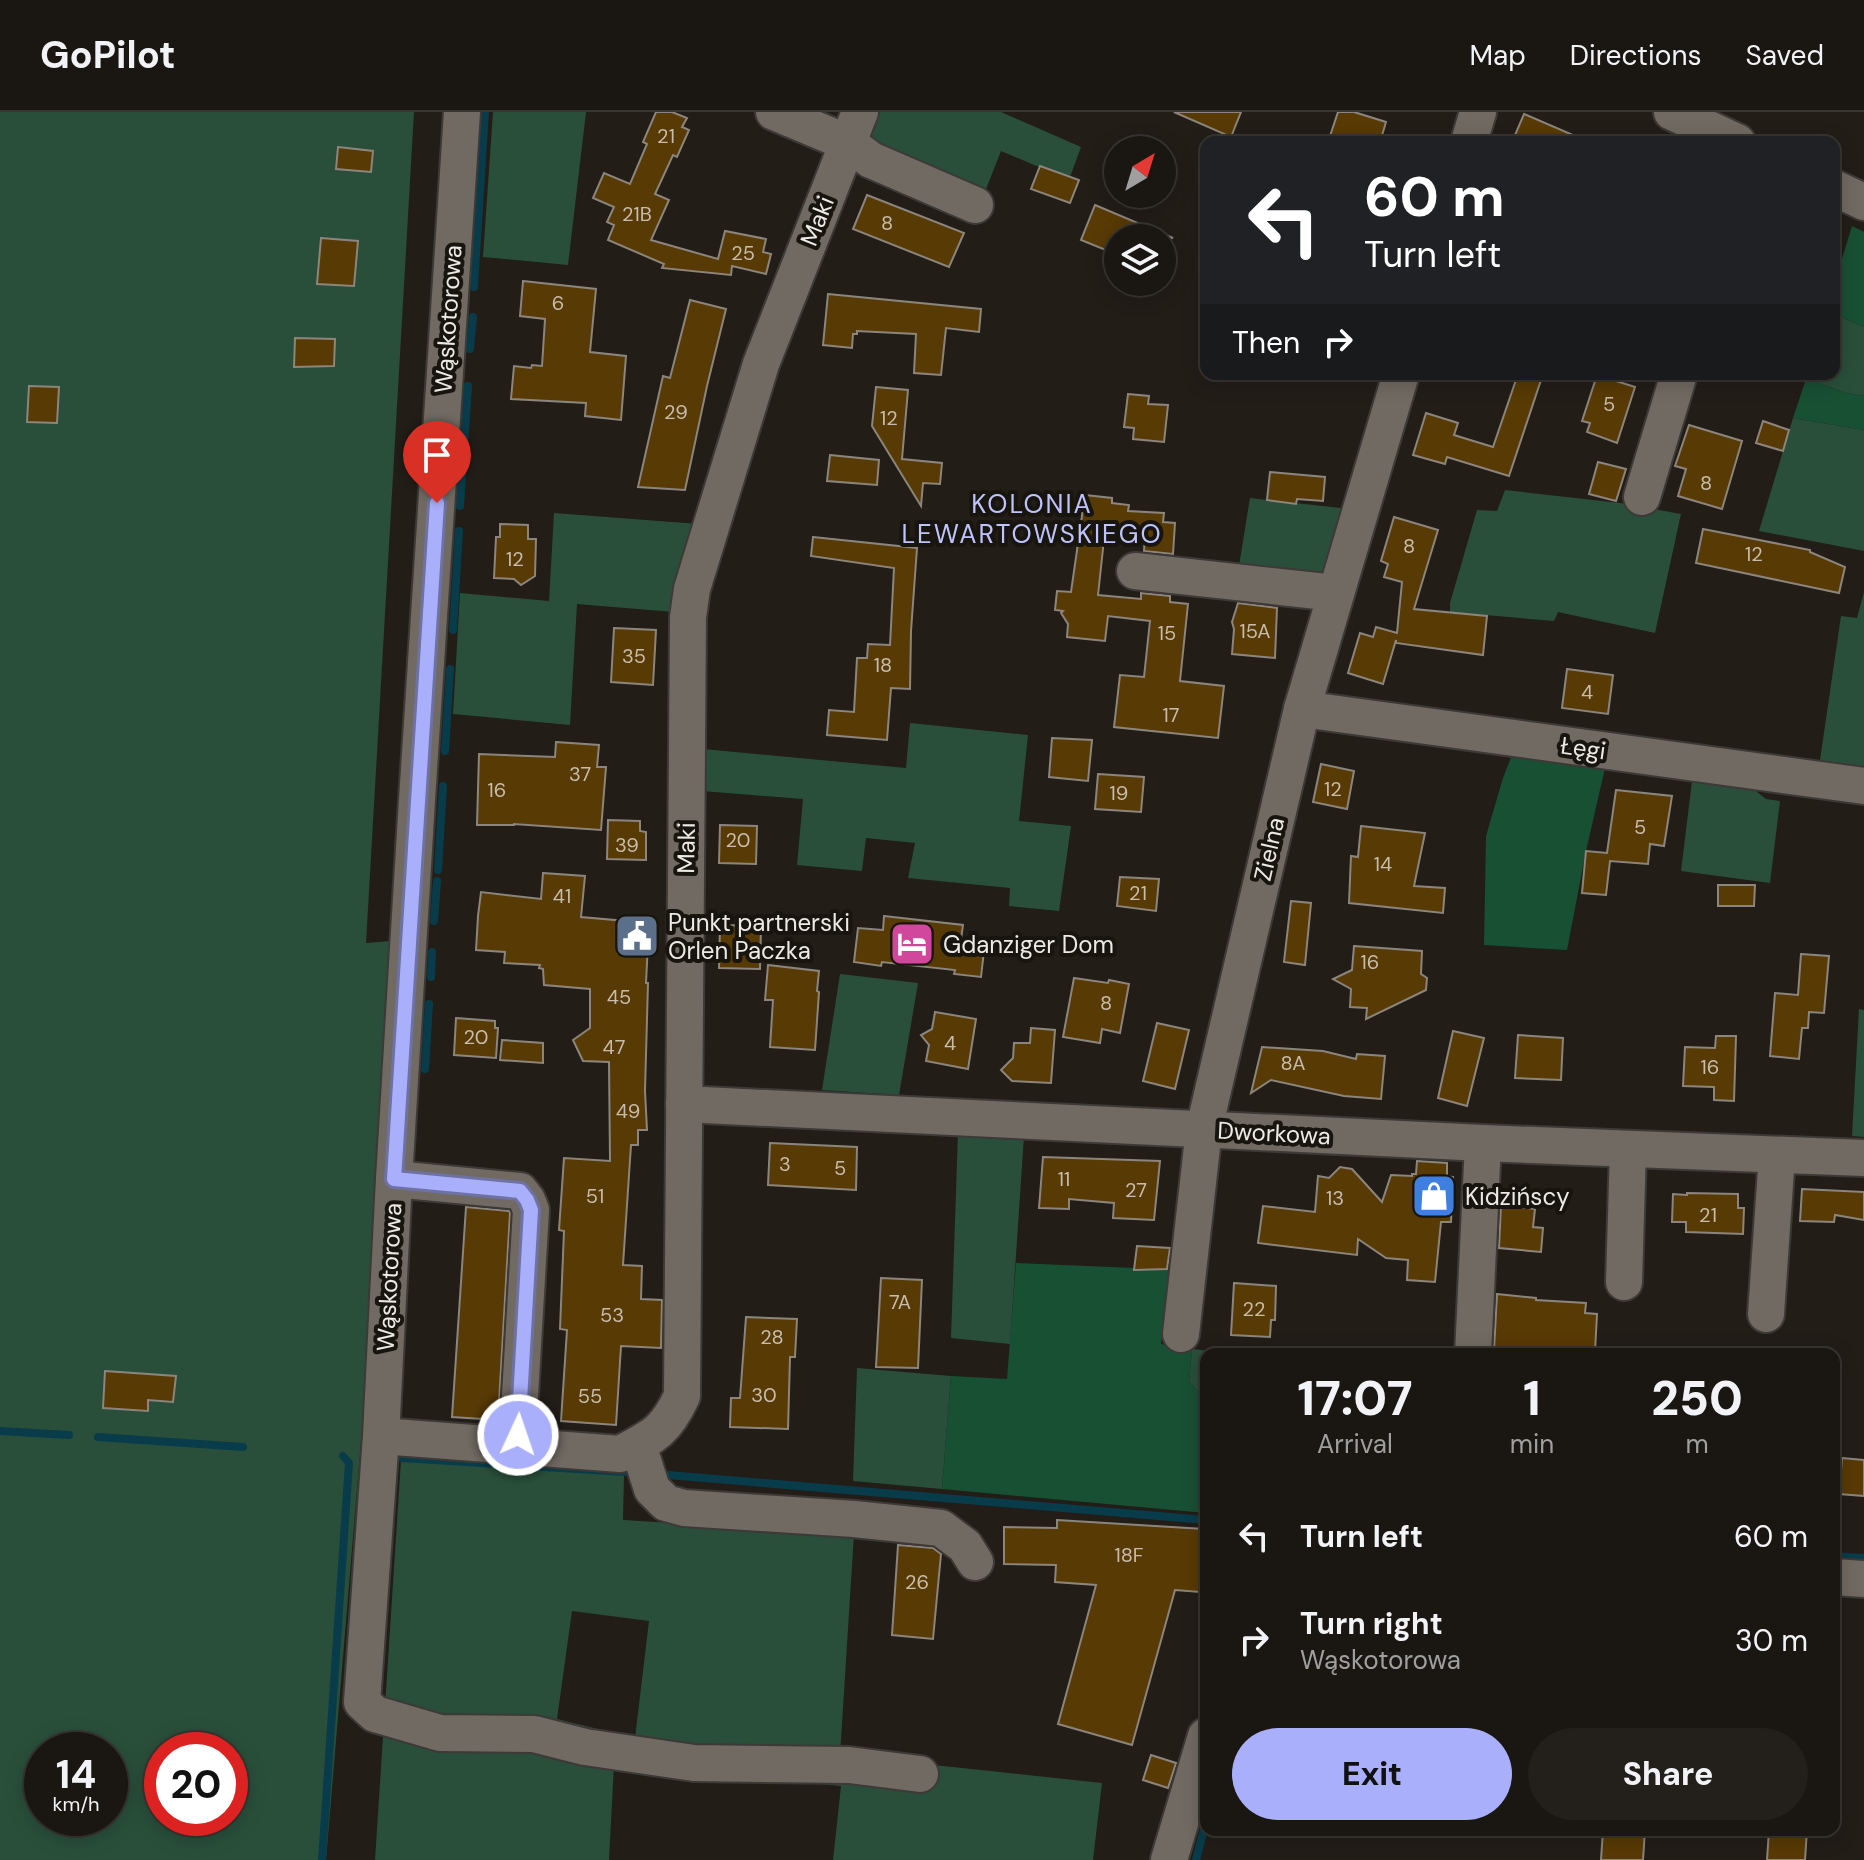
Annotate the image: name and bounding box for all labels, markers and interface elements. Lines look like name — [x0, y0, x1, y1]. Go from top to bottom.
text: GoPilot — [40, 30, 176, 80]
text: Map — [1469, 37, 1526, 74]
text: Directions — [1570, 37, 1702, 74]
text: Saved — [1746, 37, 1824, 74]
house number: 21 — [657, 123, 675, 149]
north arrow — [1104, 136, 1176, 208]
map controls — [1104, 136, 1176, 296]
text: 60 m — [1364, 160, 1505, 233]
icon: left — [1232, 168, 1336, 272]
street label: Maki — [793, 191, 841, 251]
house number: 21B — [622, 201, 652, 227]
house number: 8 — [881, 210, 893, 236]
button: layers — [1104, 224, 1176, 296]
text: Turn left — [1364, 231, 1501, 278]
house number: 25 — [731, 240, 755, 266]
street label: Wąskotorowa — [427, 244, 469, 394]
house number: 6 — [552, 290, 564, 316]
icon: right — [1316, 320, 1360, 364]
text: Then — [1232, 323, 1300, 362]
house number: 5 — [1603, 391, 1615, 417]
house number: 29 — [664, 399, 688, 425]
house number: 12 — [880, 405, 898, 431]
pin — [403, 421, 471, 503]
icon: arrive — [415, 433, 459, 477]
house number: 8 — [1700, 470, 1712, 496]
district label: KOLONIA LEWARTOWSKIEGO — [901, 487, 1163, 551]
house number: 8 — [1403, 533, 1415, 559]
house number: 12 — [1745, 541, 1763, 567]
house number: 12 — [506, 546, 524, 572]
house number: 15A — [1240, 618, 1270, 644]
house number: 15 — [1158, 620, 1176, 646]
house number: 35 — [622, 643, 646, 669]
house number: 18 — [874, 652, 892, 678]
house number: 4 — [1581, 679, 1593, 705]
house number: 17 — [1163, 702, 1179, 728]
street label: Łęgi — [1558, 729, 1608, 767]
house number: 37 — [569, 761, 591, 787]
house number: 12 — [1324, 776, 1342, 802]
house number: 16 — [488, 777, 506, 803]
house number: 19 — [1110, 780, 1128, 806]
street label: Zielna — [1247, 814, 1291, 884]
house number: 5 — [1634, 814, 1646, 840]
street label: Maki — [670, 822, 702, 874]
house number: 20 — [726, 827, 751, 853]
house number: 39 — [615, 832, 639, 858]
house number: 14 — [1374, 851, 1392, 877]
house number: 21 — [1129, 880, 1147, 906]
house number: 41 — [553, 883, 571, 909]
place label: Punkt partnerski Orlen Paczka — [668, 907, 850, 966]
public building icon: Punkt partnerski Orlen Paczka — [613, 912, 661, 960]
hotel icon: Gdanziger Dom — [888, 920, 936, 968]
place label: Gdanziger Dom — [943, 929, 1114, 960]
house number: 16 — [1361, 949, 1379, 975]
house number: 45 — [607, 984, 631, 1010]
house number: 8 — [1100, 990, 1112, 1016]
house number: 20 — [464, 1024, 489, 1050]
house number: 4 — [944, 1030, 956, 1056]
house number: 47 — [603, 1034, 625, 1060]
house number: 8A — [1281, 1050, 1305, 1076]
house number: 16 — [1701, 1054, 1719, 1080]
house number: 49 — [616, 1098, 640, 1124]
street label: Dworkowa — [1217, 1115, 1331, 1151]
house number: 3 — [779, 1151, 791, 1177]
house number: 5 — [834, 1155, 846, 1181]
house number: 11 — [1058, 1166, 1070, 1192]
shop icon: Kidzińscy — [1410, 1172, 1458, 1220]
house number: 27 — [1125, 1177, 1147, 1203]
place label: Kidzińscy — [1465, 1181, 1569, 1212]
house number: 51 — [586, 1183, 604, 1209]
house number: 13 — [1326, 1185, 1344, 1211]
street label: Wąskotorowa — [370, 1202, 408, 1352]
house number: 21 — [1699, 1202, 1717, 1228]
house number: 7A — [889, 1289, 911, 1315]
house number: 22 — [1242, 1296, 1266, 1322]
house number: 53 — [600, 1302, 624, 1328]
house number: 28 — [760, 1324, 784, 1350]
text: 17:07 — [1297, 1367, 1413, 1430]
text: 1 — [1523, 1367, 1541, 1430]
text: 250 — [1651, 1367, 1743, 1430]
house number: 30 — [751, 1382, 777, 1408]
house number: 55 — [578, 1383, 602, 1409]
position arrow — [476, 1393, 560, 1477]
text: Arrival — [1317, 1427, 1393, 1461]
text: min — [1510, 1427, 1554, 1461]
text: m — [1685, 1427, 1709, 1461]
icon: left — [1232, 1514, 1276, 1558]
text: Turn left — [1300, 1517, 1423, 1556]
text: 60 m — [1734, 1517, 1808, 1556]
house number: 18F — [1114, 1542, 1144, 1568]
house number: 26 — [905, 1569, 929, 1595]
text: Turn right — [1300, 1604, 1443, 1643]
icon: right — [1232, 1618, 1276, 1662]
text: 30 m — [1735, 1621, 1808, 1660]
text: Wąskotorowa — [1300, 1643, 1461, 1677]
button: Exit — [1232, 1728, 1512, 1820]
button: Share — [1528, 1728, 1808, 1820]
speed limit sign: 20 — [144, 1732, 248, 1836]
text: 14 — [56, 1748, 96, 1800]
text: km/h — [52, 1791, 100, 1817]

